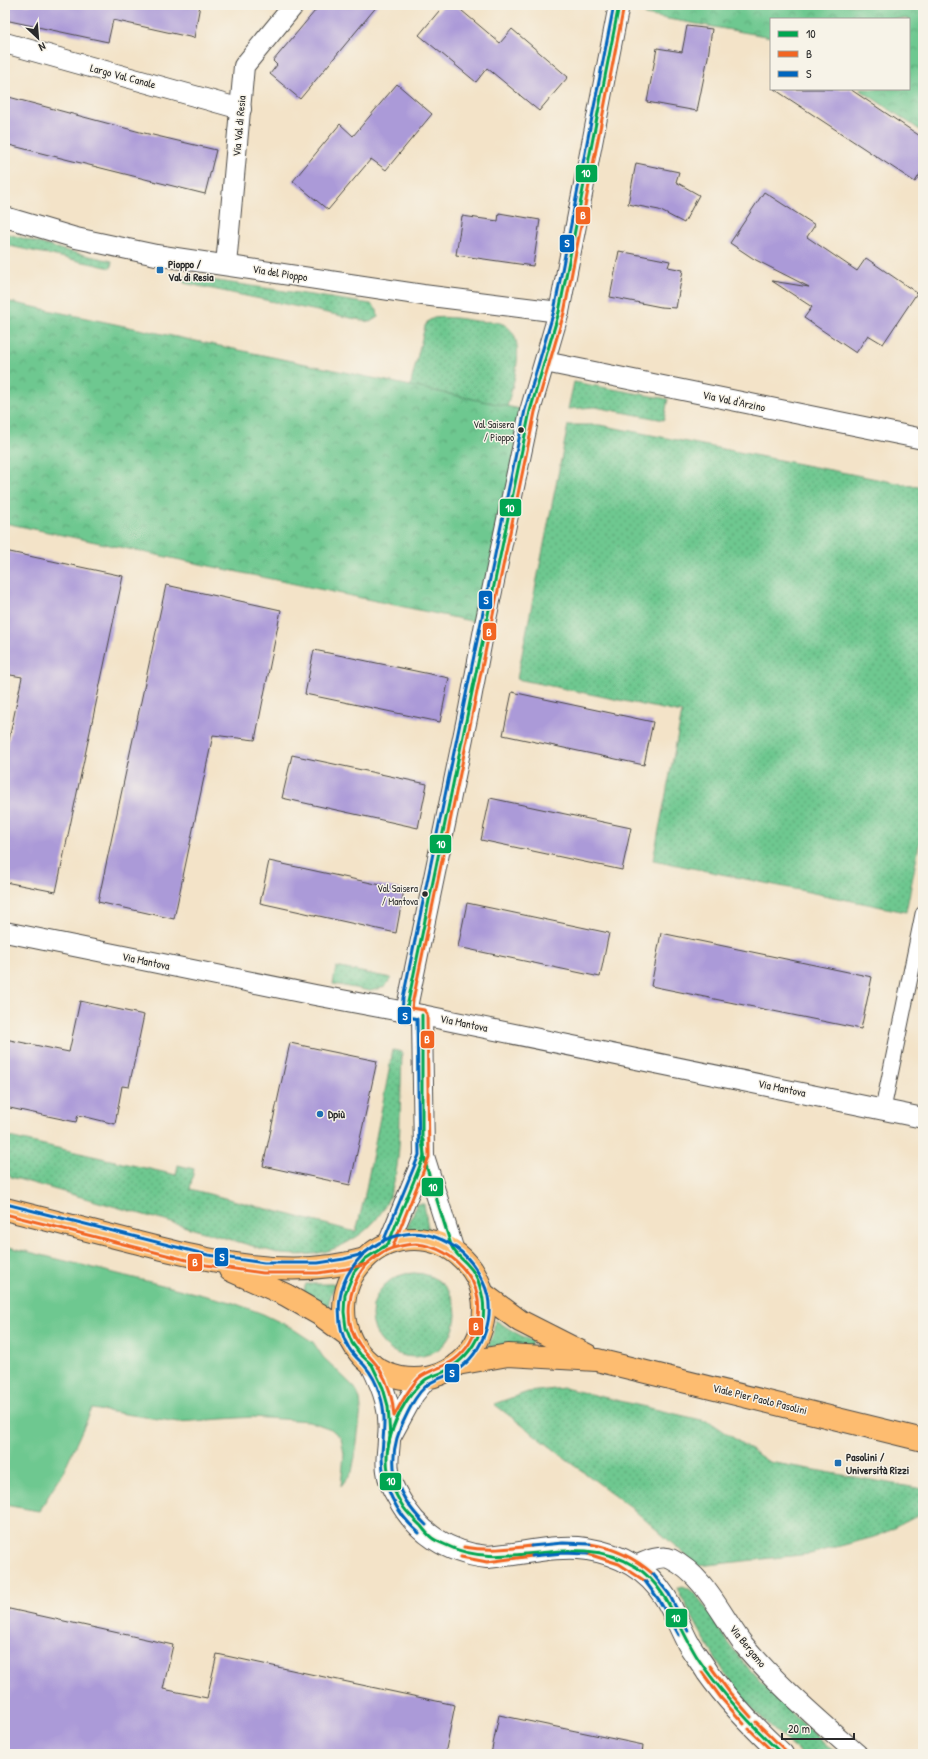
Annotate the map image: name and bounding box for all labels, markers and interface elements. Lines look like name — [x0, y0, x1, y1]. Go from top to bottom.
north arrow — [18, 18, 58, 58]
legend — [770, 18, 910, 90]
text: 10 — [806, 25, 816, 42]
text: N — [37, 39, 48, 55]
text: B — [806, 45, 812, 62]
street label: Largo Val Canale — [89, 61, 158, 92]
text: S — [806, 65, 812, 82]
street label: Via Val di Resia — [229, 94, 249, 157]
line badge: 10 — [575, 164, 598, 183]
text: 10 — [582, 166, 591, 180]
line badge: B — [575, 206, 591, 225]
text: B — [580, 208, 586, 222]
line badge: S — [559, 234, 575, 253]
text: S — [564, 236, 570, 250]
place label: Pioppo / Val di Resia — [168, 257, 214, 284]
street label: Via del Pioppo — [251, 262, 309, 284]
marker: Pioppo / Val di Resia — [155, 265, 165, 275]
street label: Via Val d'Arzino — [701, 388, 767, 415]
place label: Val Saisera / Pioppo — [473, 418, 514, 444]
marker: Val Saisera / Pioppo — [516, 425, 526, 435]
line badge: 10 — [499, 498, 522, 517]
text: 10 — [506, 501, 515, 515]
line badge: S — [478, 590, 493, 610]
text: S — [483, 593, 489, 607]
line badge: B — [482, 622, 497, 641]
text: B — [486, 625, 492, 639]
line badge: 10 — [429, 834, 452, 854]
text: 10 — [437, 837, 446, 851]
place label: Val Saisera / Mantova — [377, 882, 418, 908]
marker: Val Saisera / Mantova — [420, 889, 430, 899]
street label: Via Mantova — [121, 949, 172, 973]
line badge: S — [397, 1006, 412, 1025]
text: S — [402, 1009, 408, 1023]
street label: Via Mantova — [439, 1011, 490, 1035]
line badge: B — [420, 1030, 435, 1049]
text: B — [424, 1032, 430, 1046]
street label: Via Mantova — [757, 1076, 808, 1100]
place label: Dpiù — [328, 1107, 345, 1122]
marker: Dpiù — [315, 1109, 325, 1119]
line badge: 10 — [421, 1177, 444, 1197]
text: 10 — [429, 1180, 438, 1194]
line badge: S — [214, 1247, 229, 1267]
text: S — [219, 1250, 225, 1264]
line badge: B — [187, 1253, 203, 1272]
text: B — [192, 1255, 198, 1269]
line badge: B — [468, 1317, 484, 1336]
text: B — [473, 1319, 479, 1333]
line badge: S — [444, 1363, 460, 1383]
text: S — [449, 1366, 455, 1380]
street label: Viale Pier Paolo Pasolini — [711, 1381, 809, 1417]
place label: Pasolini / Università Rizzi — [846, 1450, 909, 1477]
marker: Pasolini / Università Rizzi — [833, 1458, 843, 1468]
line badge: 10 — [379, 1472, 402, 1491]
text: 10 — [387, 1474, 396, 1488]
line badge: 10 — [665, 1608, 688, 1628]
text: 10 — [672, 1611, 681, 1625]
street label: Via Bergamo — [727, 1622, 770, 1671]
scale bar — [782, 1715, 854, 1741]
text: 20 m — [788, 1720, 810, 1737]

